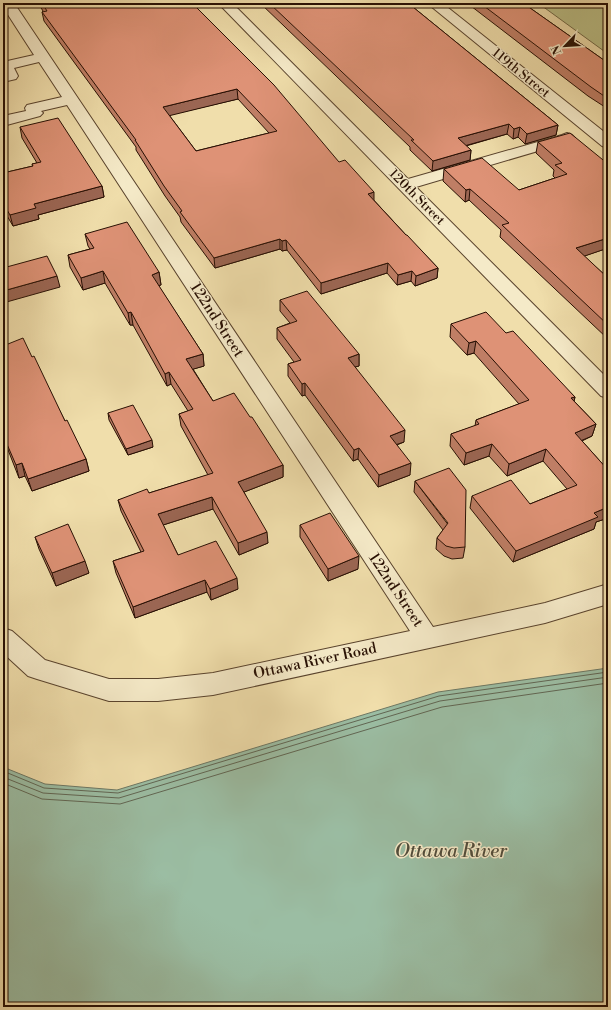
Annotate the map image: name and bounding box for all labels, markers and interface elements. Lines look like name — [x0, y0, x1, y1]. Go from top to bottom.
north arrow — [545, 26, 585, 66]
text: N — [549, 43, 565, 57]
street label: 119th Street — [489, 45, 553, 101]
street label: 120th Street — [386, 166, 449, 229]
street label: 122nd Street — [186, 279, 249, 361]
street label: 122nd Street — [364, 549, 428, 631]
street label: Ottawa River Road — [252, 639, 379, 683]
water label: Ottawa River — [395, 839, 508, 863]

